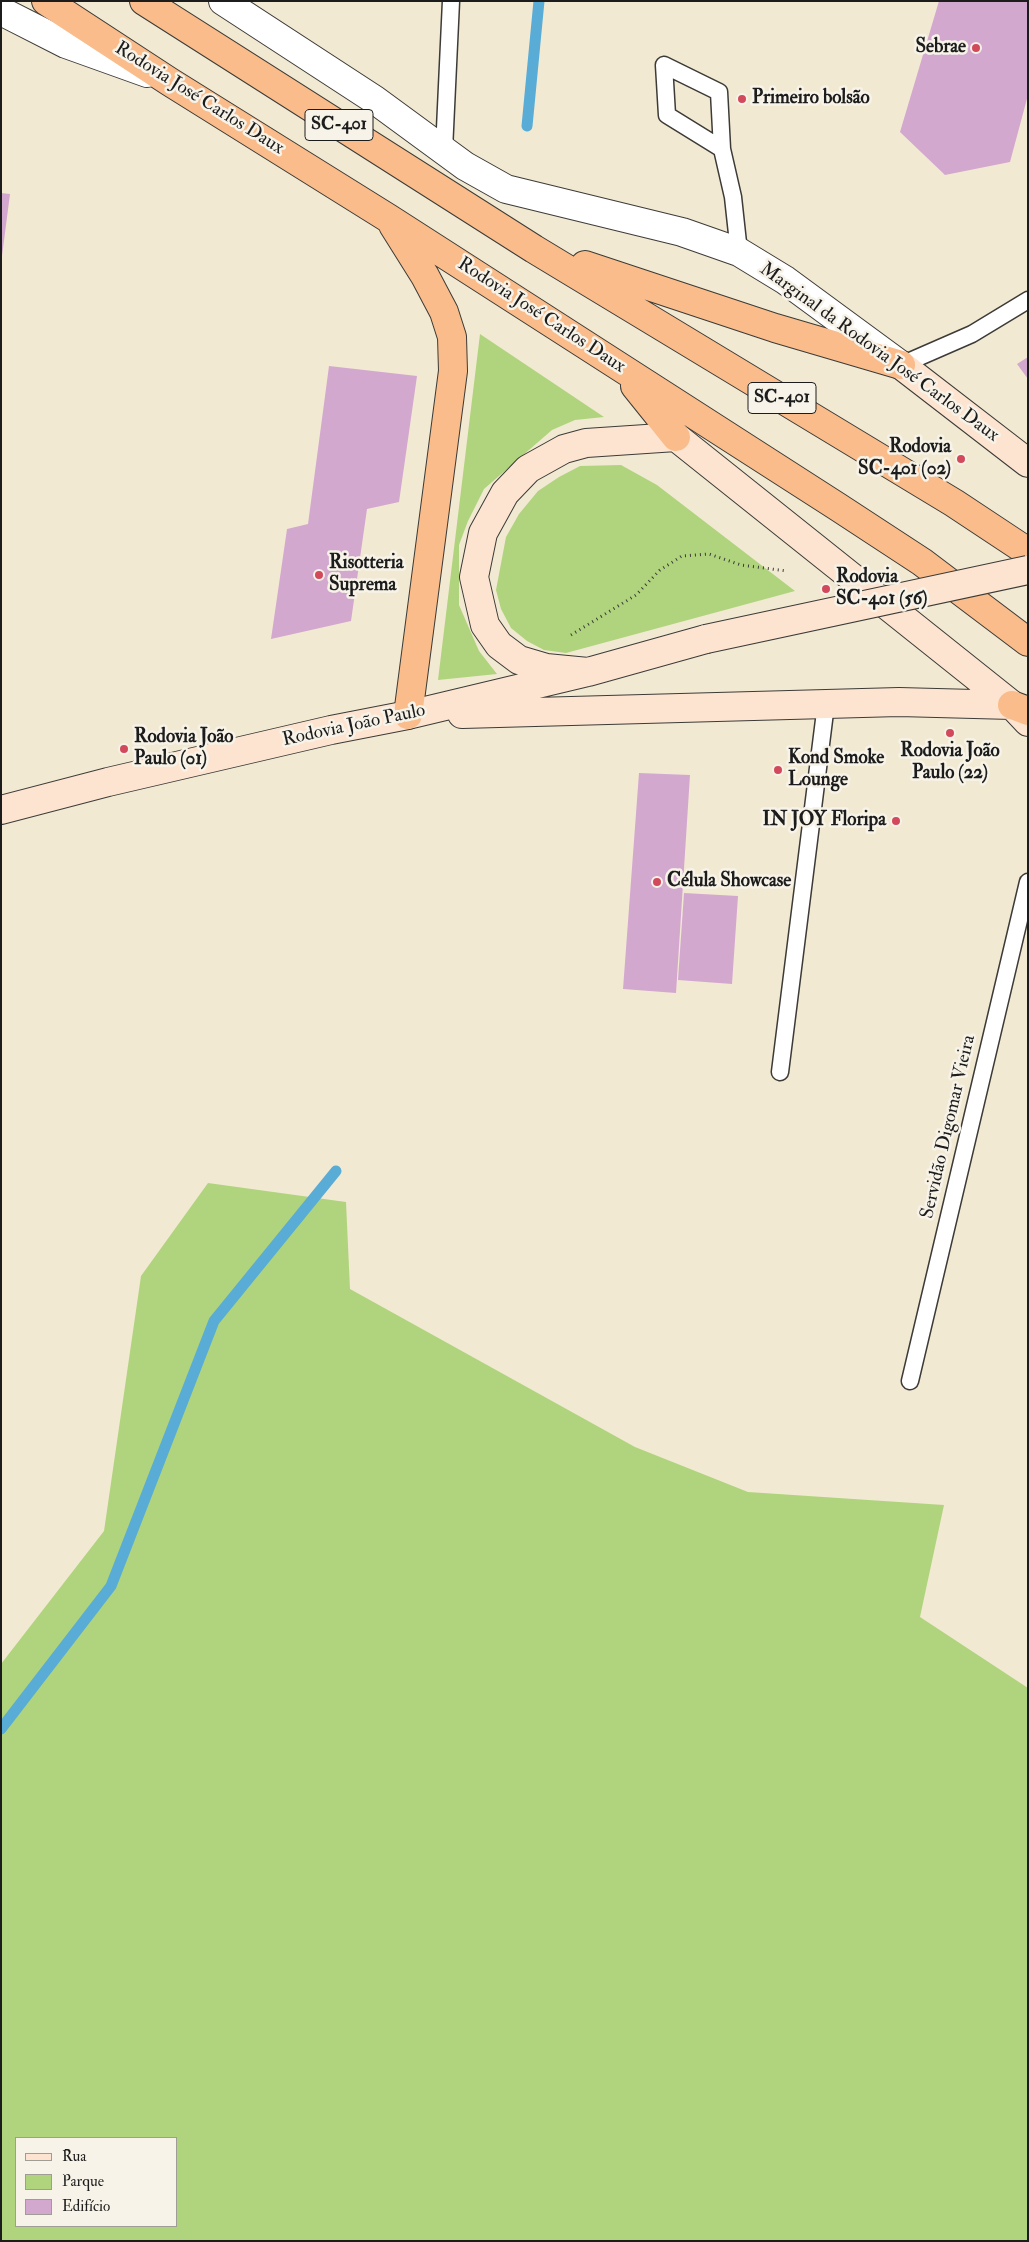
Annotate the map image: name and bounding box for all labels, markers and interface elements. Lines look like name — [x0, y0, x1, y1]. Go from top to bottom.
place label: Sebrae — [915, 37, 966, 59]
street label: Rodovia José Carlos Daux — [110, 38, 288, 160]
marker: Sebrae — [970, 42, 982, 54]
place label: Primeiro bolsão — [752, 88, 870, 110]
marker: Primeiro bolsão — [736, 93, 748, 105]
road number: SC-401 — [305, 110, 373, 140]
street label: Rodovia José Carlos Daux — [453, 253, 629, 379]
street label: Marginal da Rodovia José Carlos Daux — [755, 258, 1003, 448]
road number: SC-401 — [748, 382, 816, 413]
place label: Rodovia SC-401 (02) — [858, 437, 951, 481]
marker: Rodovia SC-401 (02) — [955, 453, 967, 465]
place label: Risotteria Suprema — [329, 553, 404, 597]
place label: Rodovia SC-401 (56) — [836, 567, 927, 611]
marker: Risotteria Suprema — [313, 569, 325, 581]
marker: Rodovia SC-401 (56) — [820, 583, 832, 595]
street label: Rodovia João Paulo — [280, 700, 428, 752]
place label: Rodovia João Paulo (01) — [134, 727, 233, 771]
marker: Rodovia João Paulo (22) — [944, 727, 956, 739]
place label: Rodovia João Paulo (22) — [900, 741, 1000, 785]
marker: Rodovia João Paulo (01) — [118, 743, 130, 755]
place label: Kond Smoke Lounge — [788, 748, 884, 792]
marker: Kond Smoke Lounge — [772, 764, 784, 776]
place label: IN JOY Floripa — [762, 810, 886, 832]
marker: IN JOY Floripa — [890, 815, 902, 827]
place label: Célula Showcase — [667, 871, 791, 893]
marker: Célula Showcase — [651, 876, 663, 888]
street label: Servidão Digomar Vieira — [917, 1033, 981, 1221]
legend — [15, 2137, 178, 2227]
text: Rua — [62, 2147, 87, 2166]
text: Parque — [62, 2172, 104, 2191]
text: Edifício — [62, 2197, 110, 2216]

